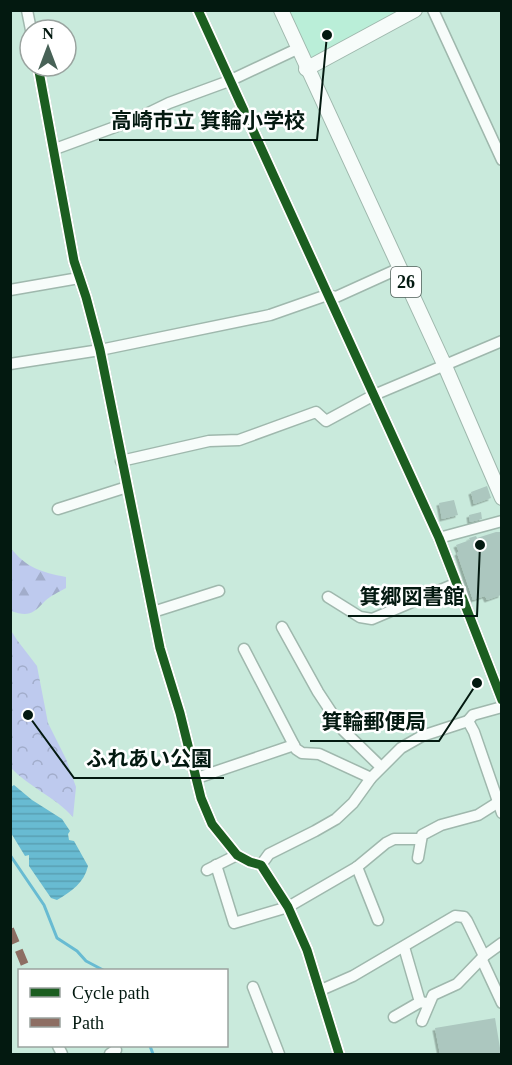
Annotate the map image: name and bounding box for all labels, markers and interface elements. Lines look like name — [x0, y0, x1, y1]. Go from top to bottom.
north arrow — [18, 18, 78, 78]
text: N — [42, 25, 54, 42]
callout: 高崎市立 箕輪小学校 — [99, 101, 317, 140]
text: 高崎市立 箕輪小学校 — [111, 109, 305, 133]
road number: 26 — [391, 267, 421, 297]
callout: 箕郷図書館 — [348, 577, 477, 616]
text: 箕郷図書館 — [360, 585, 465, 609]
callout: 箕輪郵便局 — [310, 702, 439, 741]
text: 箕輪郵便局 — [322, 710, 427, 734]
callout: ふれあい公園 — [74, 739, 224, 778]
text: ふれあい公園 — [86, 747, 212, 771]
legend — [18, 969, 228, 1047]
text: Cycle path — [72, 983, 149, 1003]
text: Path — [72, 1013, 104, 1033]

